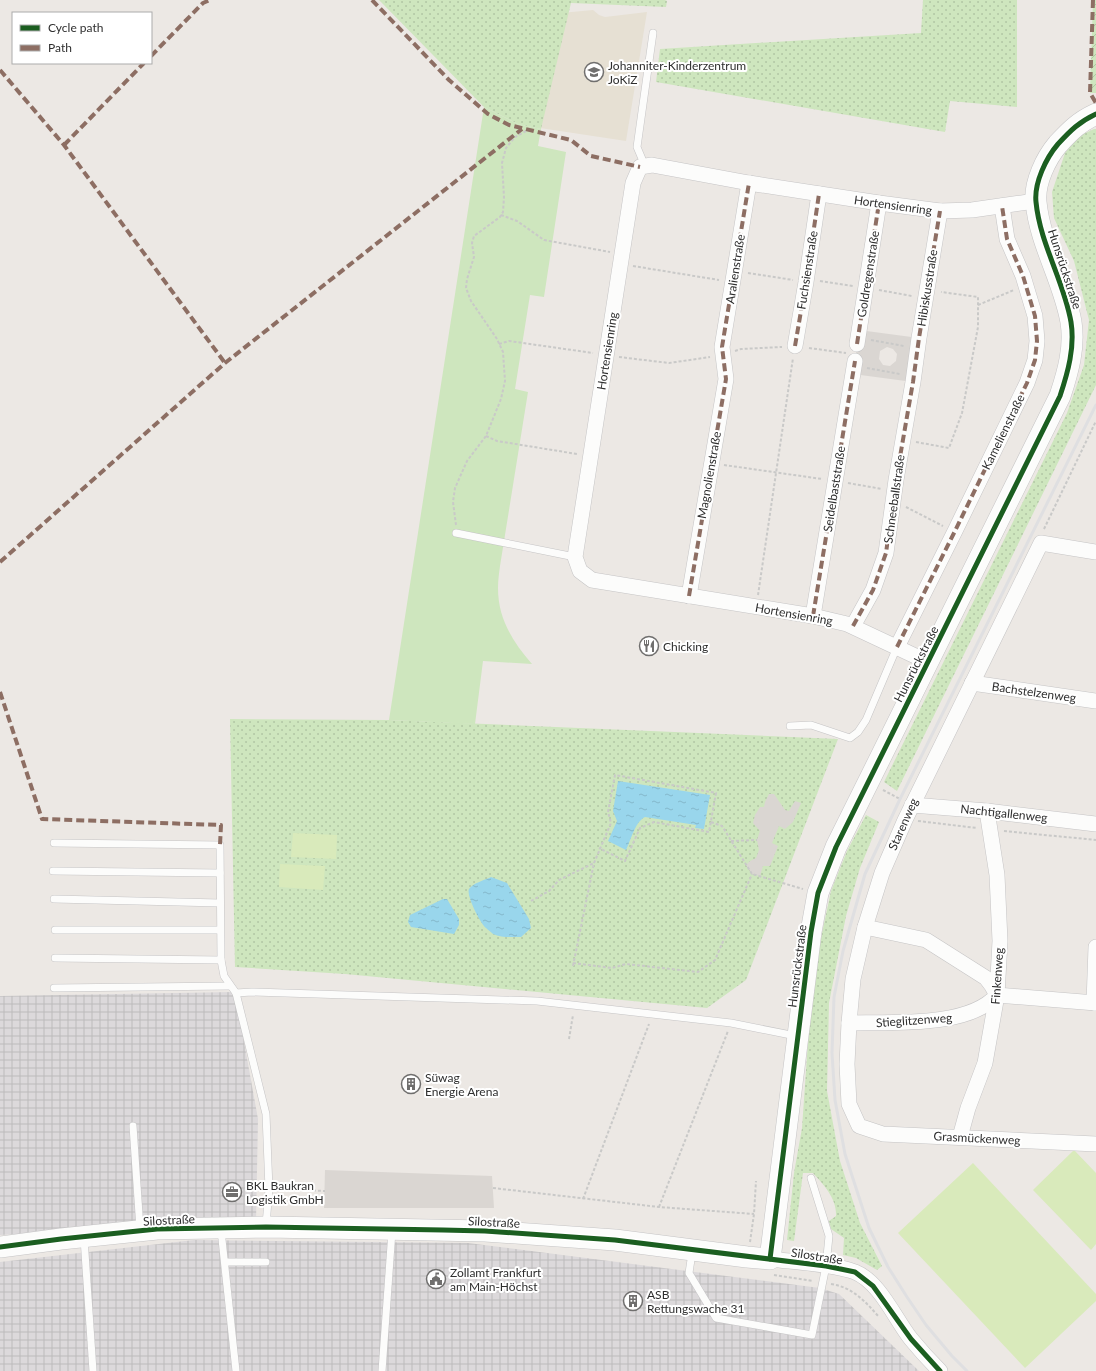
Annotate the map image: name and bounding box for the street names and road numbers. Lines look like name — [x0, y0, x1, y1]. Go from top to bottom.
street label: Hortensienring — [853, 192, 933, 218]
street label: Hunsrückstraße — [1045, 227, 1085, 311]
street label: Fuchsienstraße — [793, 230, 821, 310]
street label: Goldregenstraße — [854, 230, 882, 318]
street label: Aralienstraße — [722, 233, 748, 305]
street label: Hibiskusstraße — [914, 248, 940, 328]
street label: Hortensienring — [593, 311, 621, 391]
street label: Kamelienstraße — [978, 392, 1028, 472]
street label: Magnolienstraße — [694, 430, 724, 520]
street label: Seidelbaststraße — [820, 445, 848, 533]
street label: Schneeballstraße — [880, 454, 908, 544]
street label: Hortensienring — [754, 600, 834, 628]
street label: Hunsrückstraße — [890, 623, 942, 705]
street label: Bachstelzenweg — [991, 679, 1077, 705]
street label: Starenweg — [885, 796, 921, 852]
street label: Nachtigallenweg — [960, 801, 1048, 825]
street label: Hunsrückstraße — [784, 924, 810, 1008]
street label: Finkenweg — [988, 947, 1006, 1005]
street label: Stieglitzenweg — [875, 1010, 953, 1030]
street label: Grasmückenweg — [933, 1128, 1021, 1148]
street label: Silostraße — [143, 1211, 195, 1229]
street label: Silostraße — [468, 1213, 520, 1231]
street label: Silostraße — [790, 1245, 844, 1267]

